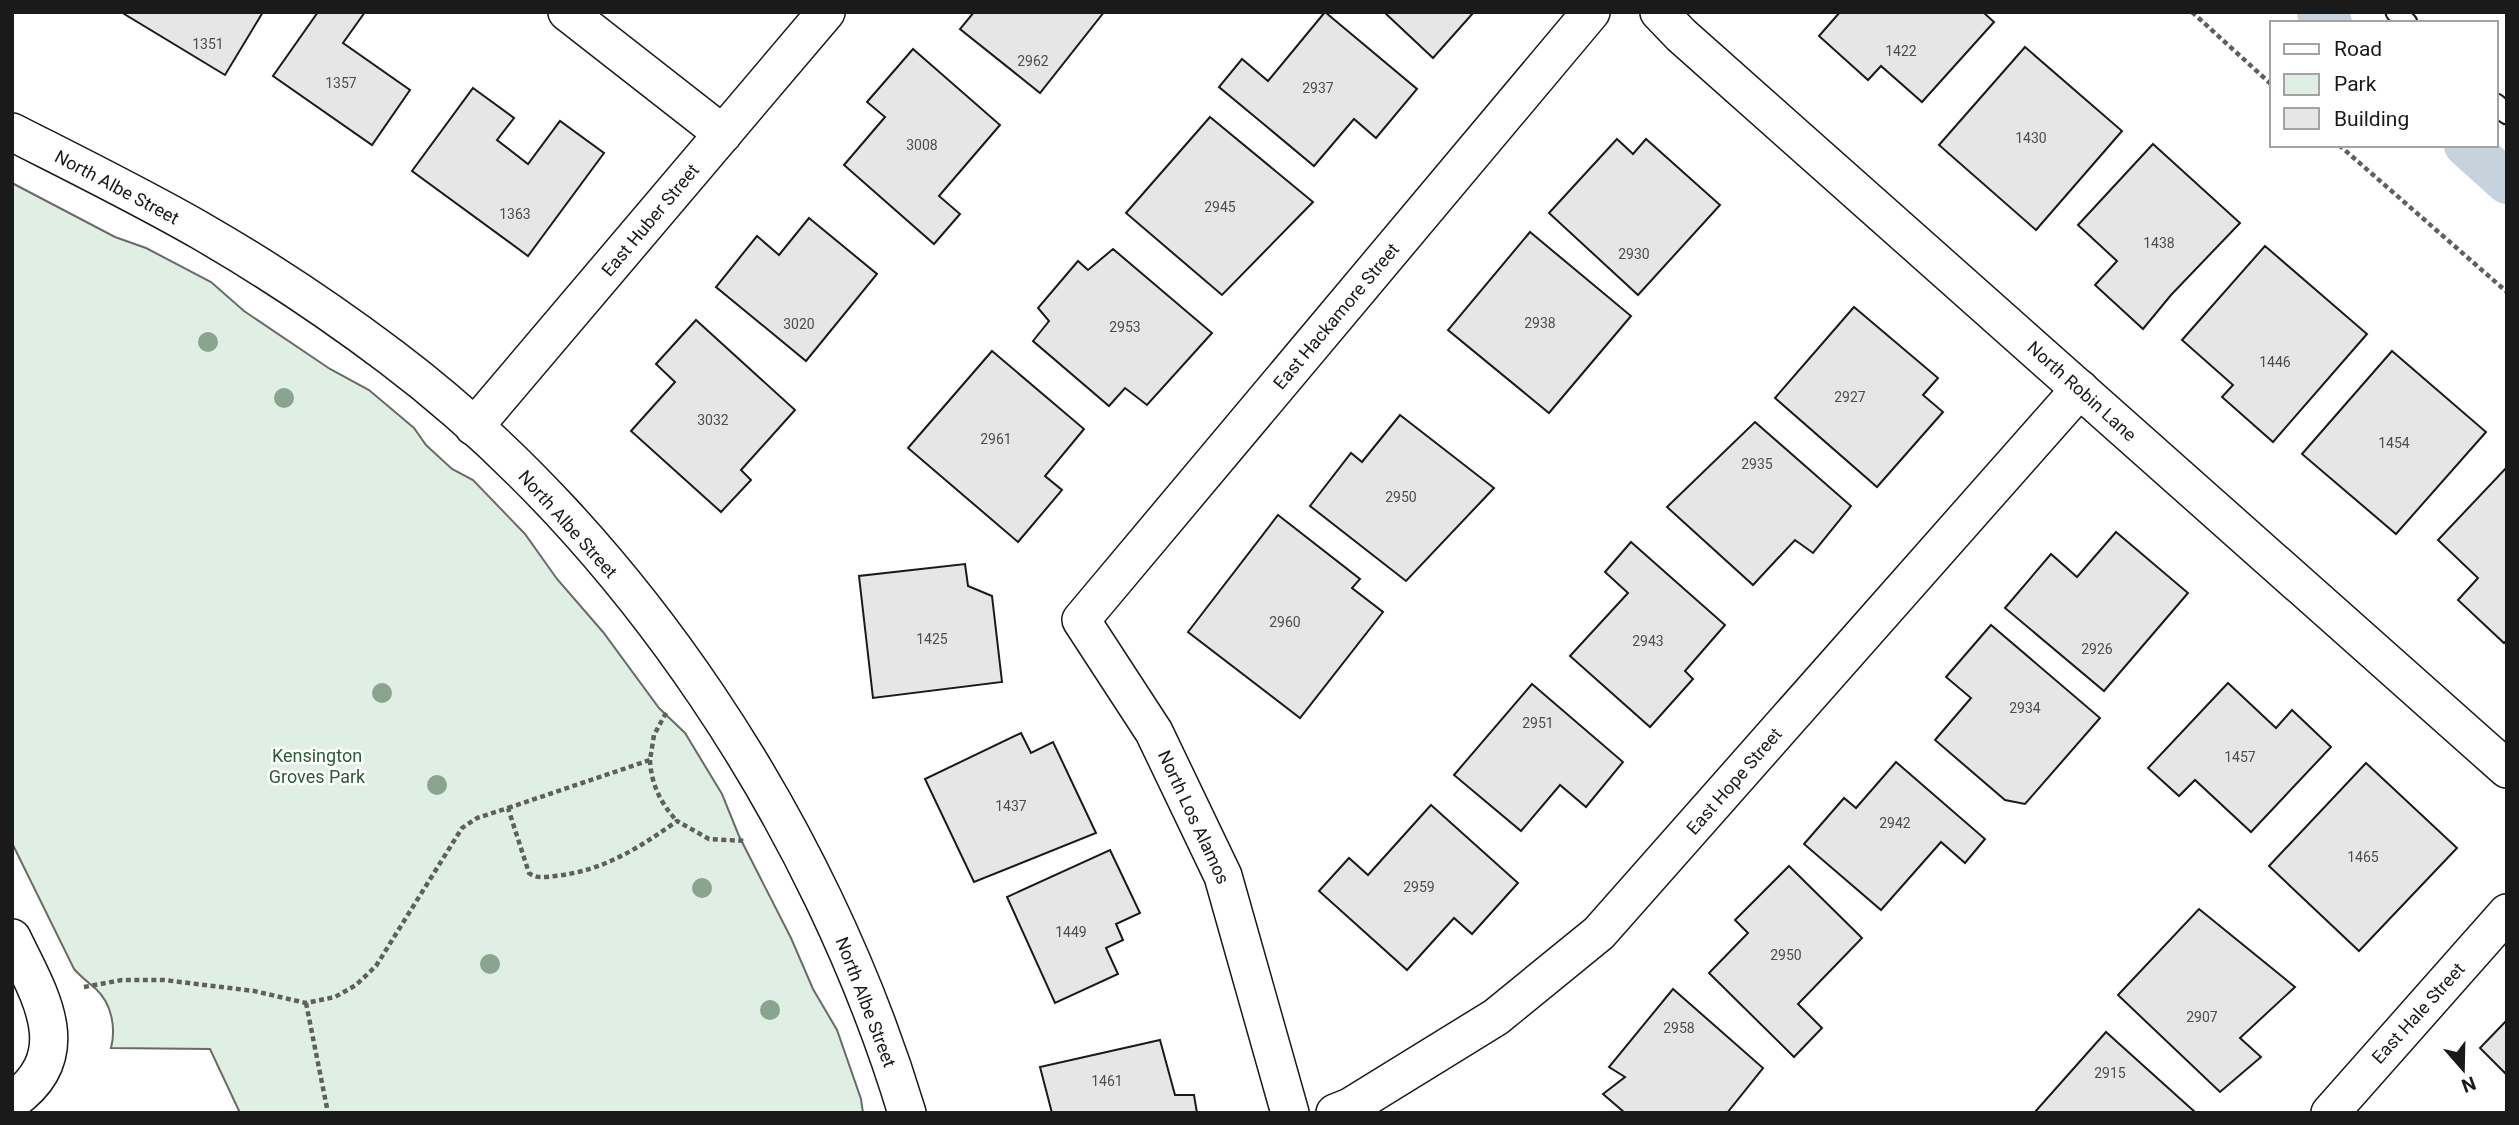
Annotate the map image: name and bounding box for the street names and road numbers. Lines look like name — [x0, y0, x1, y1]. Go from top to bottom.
street label: North Albe Street — [51, 145, 183, 229]
street label: East Huber Street — [597, 159, 703, 280]
street label: East Hackamore Street — [1269, 239, 1403, 393]
street label: North Robin Lane — [2023, 337, 2141, 445]
street label: North Albe Street — [514, 466, 622, 582]
street label: East Hope Street — [1682, 723, 1786, 839]
street label: North Los Alamos — [1154, 747, 1234, 887]
street label: North Albe Street — [832, 934, 901, 1070]
street label: East Hale Street — [2367, 958, 2469, 1068]

